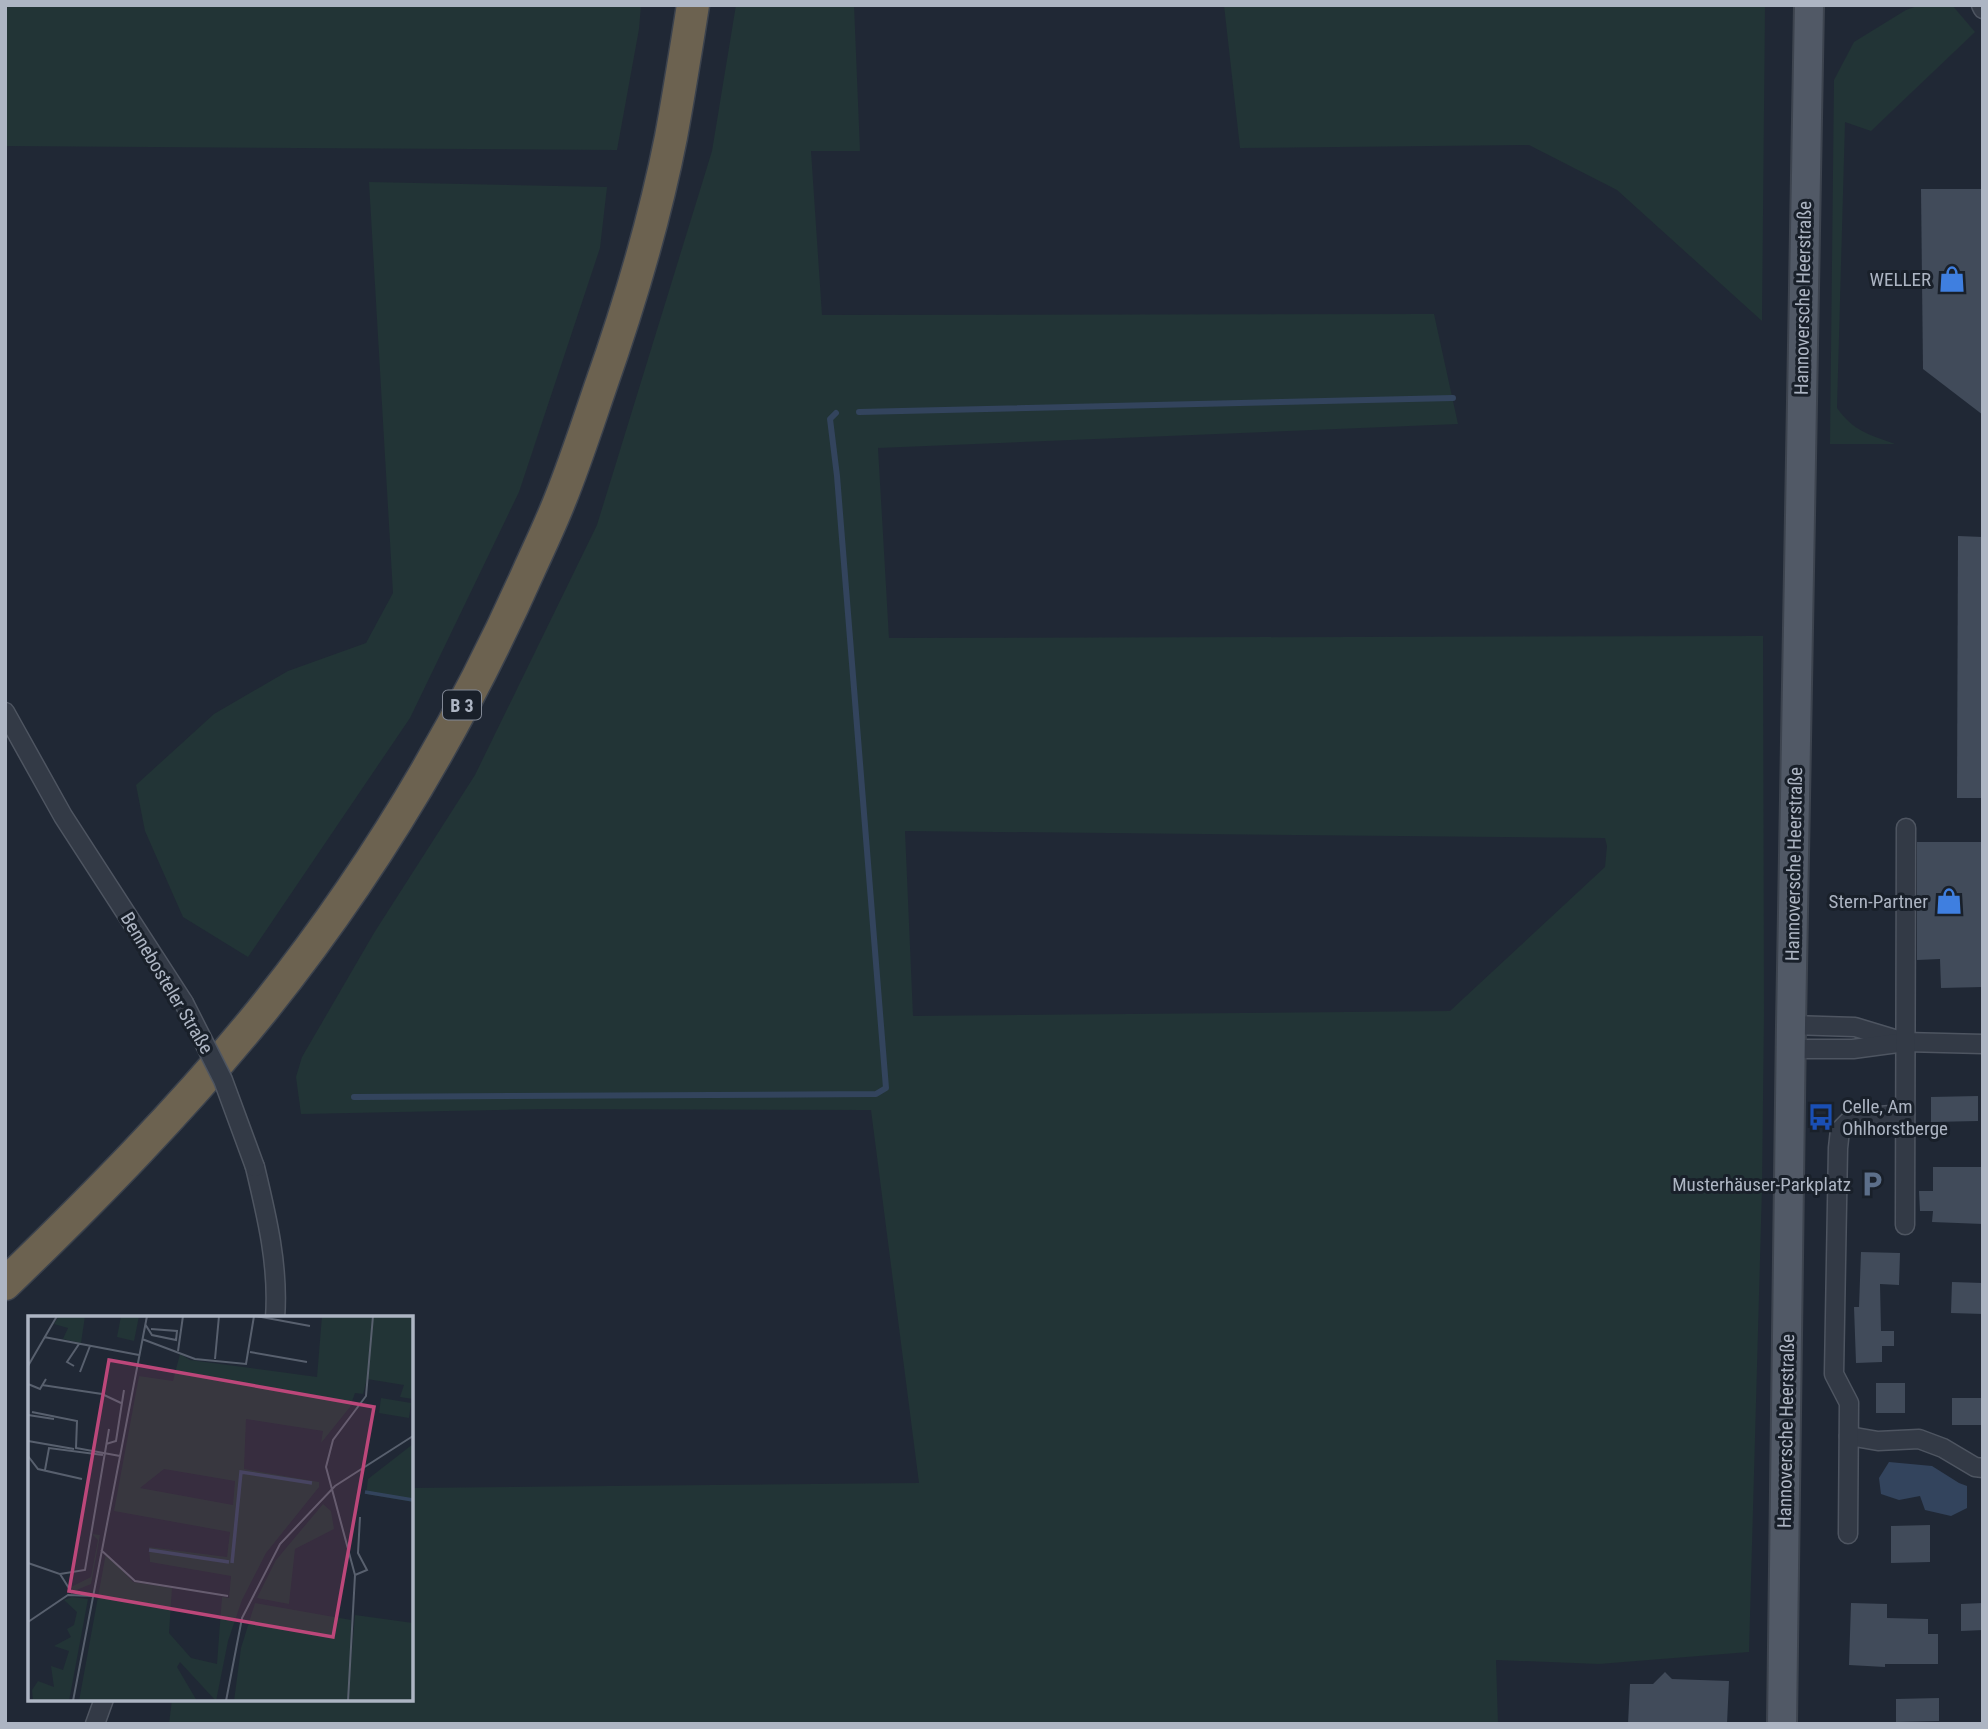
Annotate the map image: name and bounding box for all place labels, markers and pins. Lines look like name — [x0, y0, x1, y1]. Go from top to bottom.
shop icon: WELLER — [1937, 264, 1967, 294]
place label: WELLER — [1869, 268, 1931, 291]
shop icon: Stern-Partner — [1934, 886, 1964, 916]
place label: Stern-Partner — [1829, 890, 1928, 913]
place label: Celle, Am Ohlhorstberge — [1842, 1095, 1948, 1140]
bus stop icon: Celle, Am Ohlhorstberge — [1806, 1102, 1836, 1132]
parking icon: Musterhäuser-Parkplatz — [1857, 1169, 1887, 1199]
place label: Musterhäuser-Parkplatz — [1672, 1173, 1851, 1196]

